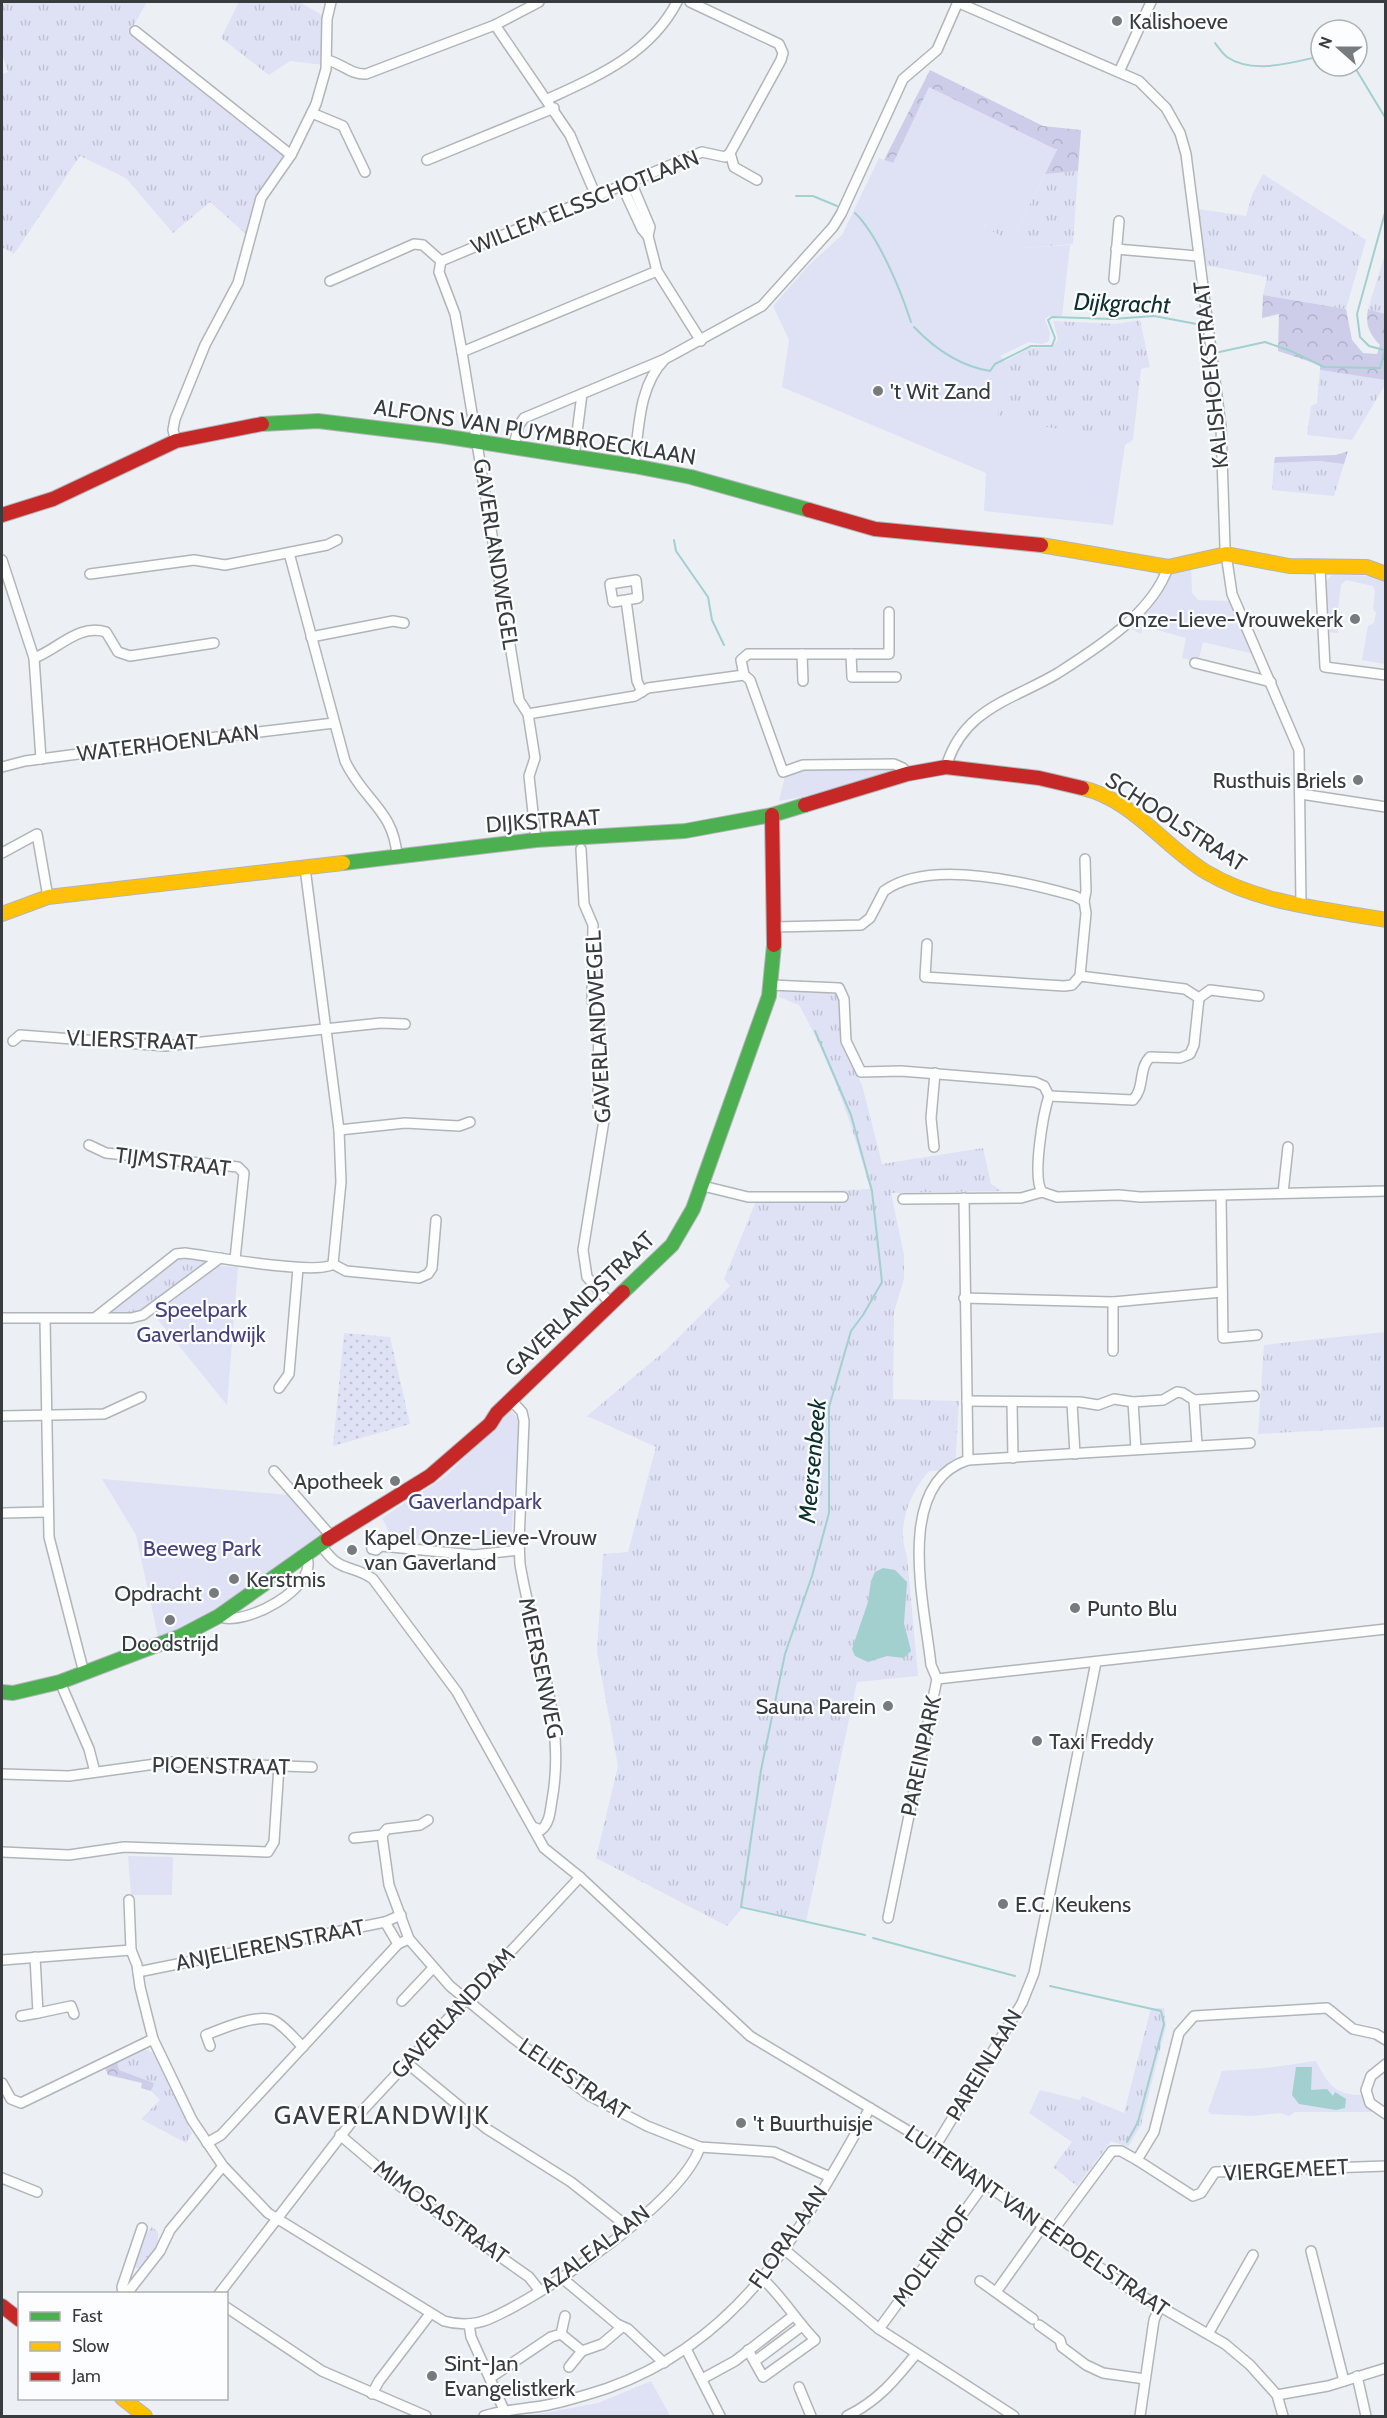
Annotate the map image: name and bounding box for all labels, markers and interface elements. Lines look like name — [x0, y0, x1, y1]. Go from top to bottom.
place label: Kalishoeve — [1129, 8, 1228, 35]
marker: Kalishoeve — [1110, 14, 1124, 28]
north arrow — [1309, 18, 1369, 78]
text: N — [1315, 34, 1336, 51]
street label: WILLEM ELSSCHOTLAAN — [467, 144, 703, 260]
street label: KALISHOEKSTRAAT — [1188, 280, 1234, 470]
water label: Dijkgracht — [1073, 287, 1172, 319]
place label: 't Wit Zand — [890, 378, 991, 405]
marker: 't Wit Zand — [871, 384, 885, 398]
street label: ALFONS VAN PUYMBROECKLAAN — [372, 393, 698, 471]
street label: GAVERLANDWEGEL — [468, 457, 524, 651]
place label: Onze-Lieve-Vrouwekerk — [1118, 606, 1343, 633]
marker: Onze-Lieve-Vrouwekerk — [1348, 612, 1362, 626]
street label: WATERHOENLAAN — [75, 718, 261, 768]
street label: SCHOOLSTRAAT — [1101, 766, 1252, 878]
place label: Rusthuis Briels — [1213, 767, 1346, 794]
marker: Rusthuis Briels — [1351, 773, 1365, 787]
street label: DIJKSTRAAT — [485, 804, 602, 838]
street label: GAVERLANDWEGEL — [579, 930, 617, 1124]
street label: VLIERSTRAAT — [66, 1024, 198, 1056]
street label: TIJMSTRAAT — [114, 1142, 233, 1183]
street label: GAVERLANDSTRAAT — [500, 1225, 661, 1382]
park label: Speelpark Gaverlandwijk — [136, 1296, 266, 1348]
water label: Meersenbeek — [792, 1397, 832, 1525]
place label: Apotheek — [294, 1468, 383, 1495]
marker: Apotheek — [388, 1474, 402, 1488]
park label: Gaverlandpark — [408, 1488, 542, 1515]
place label: Kapel Onze-Lieve-Vrouw van Gaverland — [364, 1524, 597, 1576]
park label: Beeweg Park — [143, 1535, 261, 1562]
marker: Kapel Onze-Lieve-Vrouw van Gaverland — [345, 1543, 359, 1557]
place label: Kerstmis — [246, 1566, 326, 1593]
marker: Kerstmis — [227, 1572, 241, 1586]
place label: Opdracht — [114, 1580, 203, 1607]
marker: Opdracht — [207, 1586, 221, 1600]
street label: MEERSENWEG — [513, 1595, 569, 1741]
place label: Punto Blu — [1087, 1595, 1177, 1622]
marker: Punto Blu — [1068, 1601, 1082, 1615]
marker: Doodstrijd — [163, 1613, 177, 1627]
place label: Doodstrijd — [121, 1630, 219, 1657]
place label: Sauna Parein — [756, 1693, 876, 1720]
street label: PAREINPARK — [895, 1693, 947, 1819]
marker: Sauna Parein — [881, 1699, 895, 1713]
place label: Taxi Freddy — [1049, 1728, 1154, 1755]
marker: Taxi Freddy — [1030, 1734, 1044, 1748]
street label: PIOENSTRAAT — [152, 1751, 291, 1781]
place label: E.C. Keukens — [1015, 1891, 1131, 1918]
marker: E.C. Keukens — [996, 1897, 1010, 1911]
street label: ANJELIERENSTRAAT — [173, 1913, 367, 1977]
street label: GAVERLANDDAM — [385, 1942, 521, 2084]
street label: PAREINLAAN — [940, 2004, 1028, 2126]
street label: LELIESTRAAT — [514, 2032, 635, 2126]
district label: GAVERLANDWIJK — [274, 2099, 490, 2131]
place label: 't Buurthuisje — [753, 2110, 873, 2137]
marker: 't Buurthuisje — [734, 2116, 748, 2130]
street label: LUITENANT VAN EEPOELSTRAAT — [900, 2119, 1174, 2323]
street label: VIERGEMEET — [1223, 2153, 1350, 2187]
street label: MIMOSASTRAAT — [368, 2154, 514, 2270]
street label: FLORALAAN — [743, 2180, 833, 2294]
street label: AZALEALAAN — [535, 2199, 655, 2299]
street label: MOLENHOF — [887, 2200, 978, 2311]
legend — [18, 2292, 228, 2400]
text: Fast — [72, 2305, 103, 2327]
text: Slow — [72, 2335, 109, 2357]
place label: Sint-Jan Evangelistkerk — [444, 2350, 576, 2402]
text: Jam — [71, 2365, 101, 2387]
marker: Sint-Jan Evangelistkerk — [425, 2369, 439, 2383]

